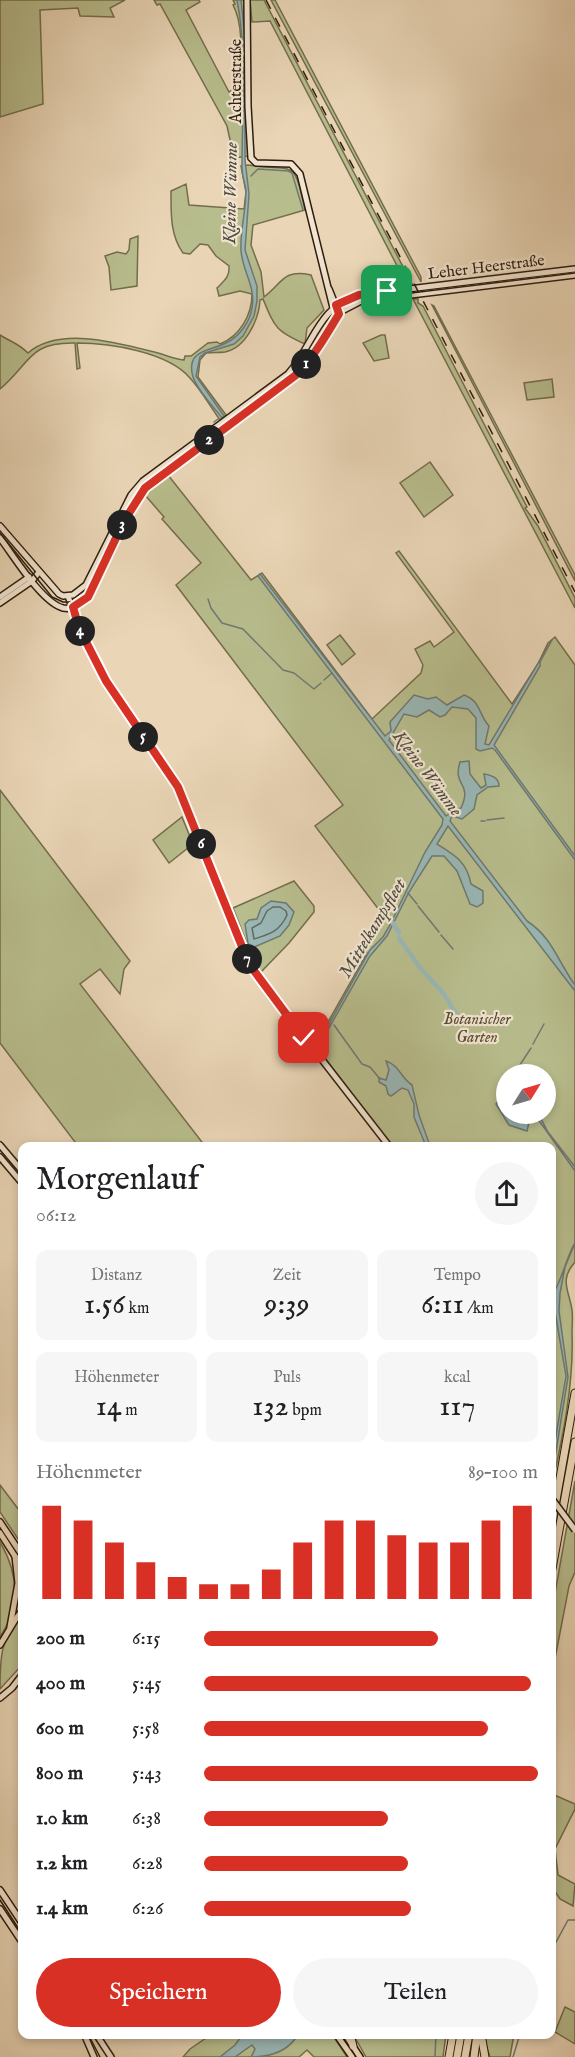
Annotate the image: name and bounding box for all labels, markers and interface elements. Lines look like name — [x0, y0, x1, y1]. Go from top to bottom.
street label: Achterstraße — [227, 39, 247, 124]
water label: Kleine Wümme — [219, 142, 244, 245]
street label: Leher Heerstraße — [427, 251, 546, 285]
pin — [361, 265, 412, 316]
icon: arrive — [370, 274, 403, 307]
pin: 1 — [291, 349, 321, 379]
text: 1 — [303, 354, 309, 374]
pin: 2 — [194, 425, 224, 455]
text: 2 — [205, 430, 213, 450]
pin: 3 — [107, 510, 137, 540]
text: 3 — [119, 515, 125, 535]
pin: 4 — [65, 616, 95, 646]
text: 4 — [76, 621, 84, 641]
pin: 5 — [128, 722, 158, 752]
water label: Kleine Wümme — [386, 726, 467, 821]
text: 5 — [140, 727, 146, 747]
pin: 6 — [186, 829, 216, 859]
text: 6 — [198, 834, 204, 854]
water label: Mittelkampsfleet — [335, 874, 413, 983]
pin: 7 — [232, 944, 262, 974]
text: 7 — [243, 949, 251, 969]
park label: Botanischer Garten — [443, 1010, 512, 1048]
pin — [278, 1012, 329, 1063]
icon: check — [287, 1021, 320, 1054]
north arrow — [496, 1064, 556, 1124]
map controls — [496, 1064, 556, 1124]
text: Morgenlauf — [36, 1159, 200, 1201]
button: share — [475, 1162, 538, 1225]
text: 06:12 — [36, 1203, 76, 1228]
text: Distanz — [91, 1266, 142, 1286]
text: Zeit — [273, 1266, 301, 1286]
text: Tempo — [434, 1266, 481, 1286]
text: 1.56 — [84, 1286, 125, 1324]
text: 9:39 — [264, 1286, 310, 1324]
text: 6:11 — [421, 1286, 464, 1324]
text: km — [125, 1299, 149, 1319]
text: /km — [464, 1299, 494, 1319]
text: Höhenmeter — [74, 1368, 159, 1388]
text: Puls — [273, 1368, 301, 1388]
text: kcal — [444, 1368, 471, 1388]
text: 14 — [96, 1388, 122, 1426]
text: 132 — [252, 1388, 289, 1426]
text: 117 — [439, 1388, 476, 1426]
text: m — [122, 1401, 138, 1421]
text: bpm — [289, 1401, 322, 1421]
text: Höhenmeter — [36, 1460, 142, 1485]
text: 89–100 m — [468, 1460, 538, 1485]
text: 200 m — [36, 1626, 85, 1651]
text: 6:15 — [132, 1626, 160, 1651]
text: 400 m — [36, 1671, 85, 1696]
text: 5:45 — [132, 1671, 162, 1696]
text: 600 m — [36, 1716, 84, 1741]
text: 5:58 — [132, 1716, 160, 1741]
text: 800 m — [36, 1761, 83, 1786]
text: 5:43 — [132, 1761, 162, 1786]
text: 1.0 km — [36, 1806, 88, 1831]
text: 6:38 — [132, 1806, 161, 1831]
text: 1.2 km — [36, 1851, 88, 1876]
text: 6:28 — [132, 1851, 163, 1876]
text: 1.4 km — [36, 1896, 88, 1921]
text: 6:26 — [132, 1896, 164, 1921]
button: Speichern — [36, 1958, 281, 2027]
button: Teilen — [293, 1958, 538, 2027]

